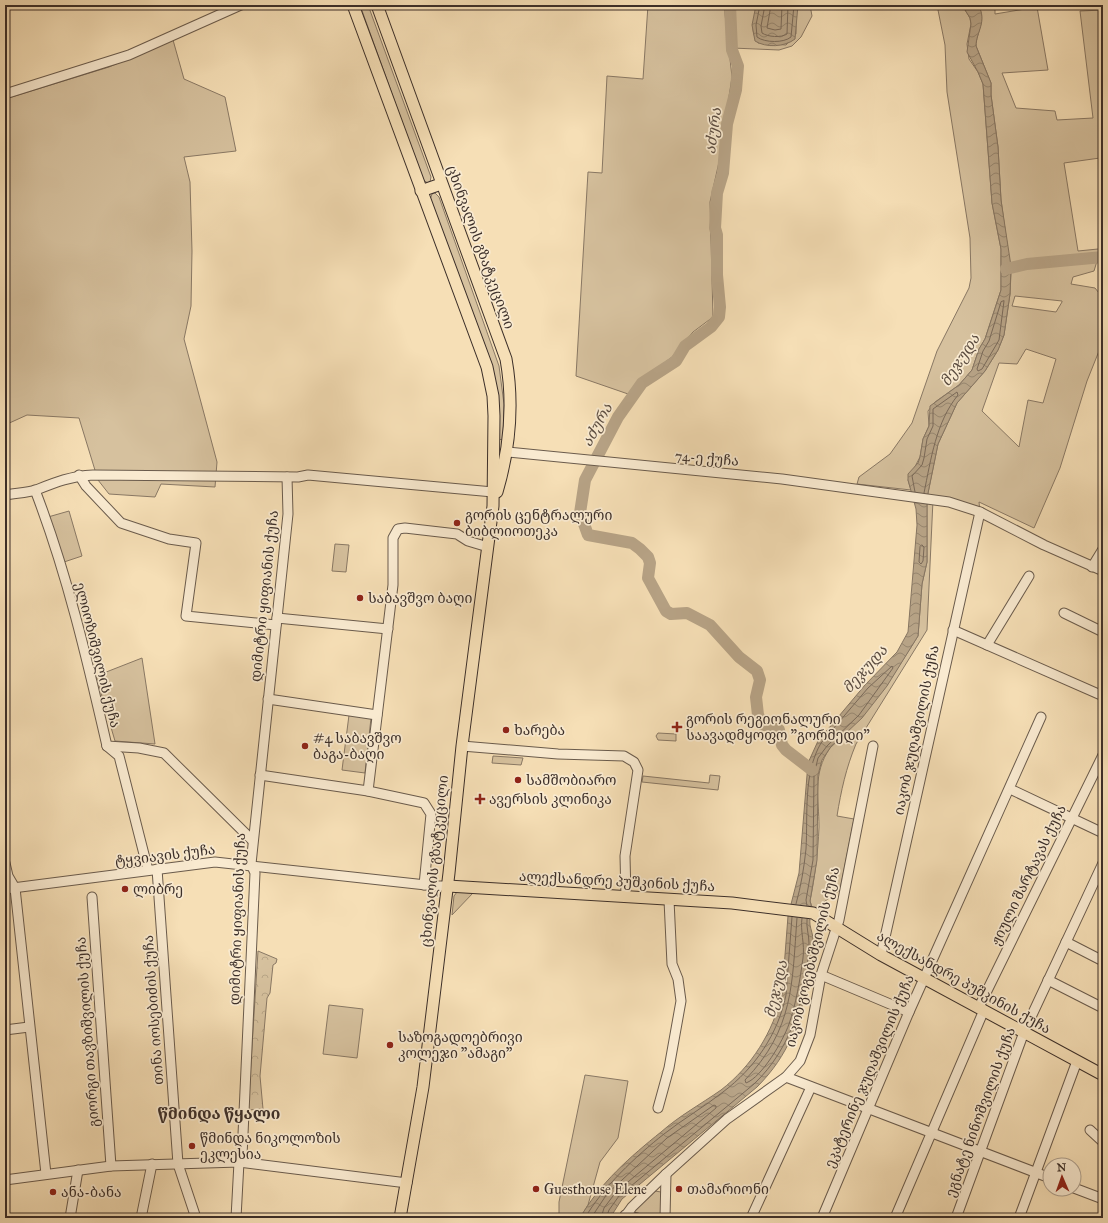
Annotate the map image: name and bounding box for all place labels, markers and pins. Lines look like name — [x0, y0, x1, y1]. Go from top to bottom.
place label: გორის ცენტრალური ბიბლიოთეკა — [465, 507, 612, 540]
marker: გორის ცენტრალური ბიბლიოთეკა — [452, 518, 462, 528]
place label: საბავშვო ბაღი — [368, 590, 472, 607]
marker: საბავშვო ბაღი — [355, 593, 365, 603]
place label: გორის რეგიონალური საავადმყოფო "გორმედი" — [686, 711, 870, 744]
marker: გორის რეგიონალური საავადმყოფო "გორმედი" — [671, 721, 683, 733]
place label: ხარება — [514, 722, 565, 739]
marker: ხარება — [501, 725, 511, 735]
place label: #4 საბავშვო ბაგა-ბაღი — [313, 730, 402, 763]
marker: #4 საბავშვო ბაგა-ბაღი — [300, 741, 310, 751]
place label: სამშობიარო — [526, 772, 617, 789]
marker: სამშობიარო — [513, 775, 523, 785]
place label: ავერსის კლინიკა — [489, 791, 612, 808]
marker: ავერსის კლინიკა — [474, 793, 486, 805]
place label: ლიბრე — [133, 881, 183, 898]
marker: ლიბრე — [120, 884, 130, 894]
place label: საზოგადოებრივი კოლეჯი "ამაგი" — [398, 1029, 523, 1062]
marker: საზოგადოებრივი კოლეჯი "ამაგი" — [385, 1040, 395, 1050]
place label: წმინდა ნიკოლოზის ეკლესია — [200, 1130, 341, 1163]
marker: წმინდა ნიკოლოზის ეკლესია — [187, 1141, 197, 1151]
place label: Guesthouse Elene — [544, 1181, 647, 1198]
place label: თამარიონი — [687, 1181, 769, 1198]
place label: ანა-ბანა — [61, 1184, 121, 1201]
marker: Guesthouse Elene — [531, 1184, 541, 1194]
marker: თამარიონი — [674, 1184, 684, 1194]
marker: ანა-ბანა — [48, 1187, 58, 1197]

